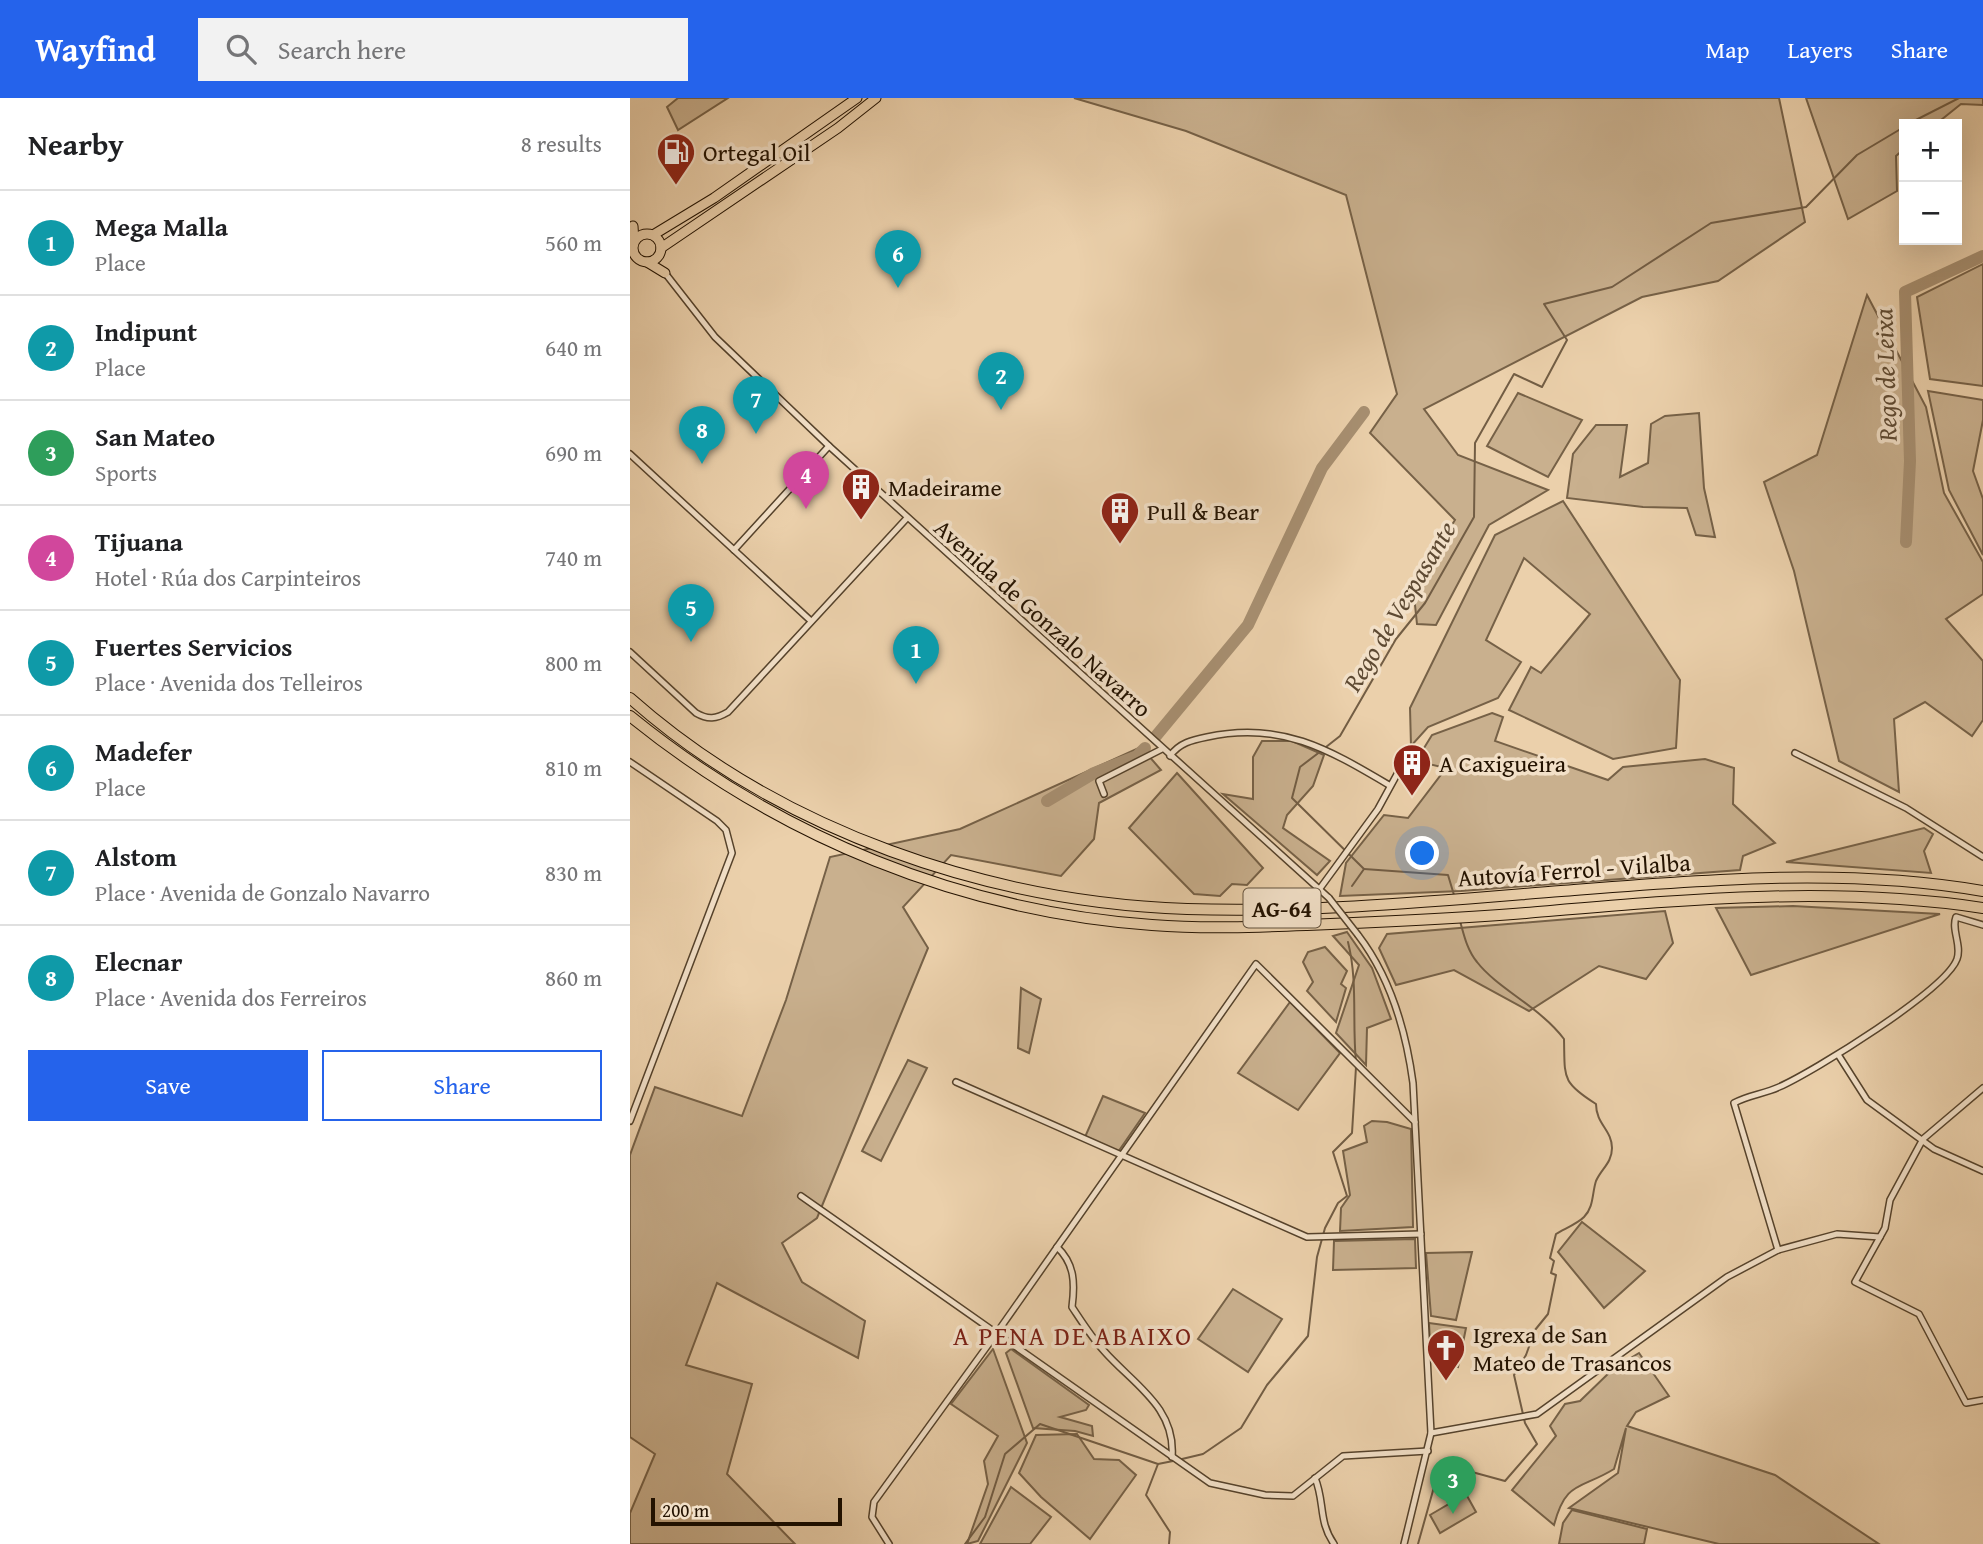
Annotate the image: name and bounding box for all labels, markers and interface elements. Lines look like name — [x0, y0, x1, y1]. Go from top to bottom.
search box — [198, 18, 688, 81]
text: Wayfind — [35, 25, 156, 73]
icon: search — [222, 30, 260, 68]
text: Search here — [278, 30, 406, 69]
text: Map — [1706, 32, 1749, 67]
text: Layers — [1787, 32, 1853, 67]
text: Share — [1891, 32, 1948, 67]
map controls — [1899, 119, 1962, 245]
button: + — [1899, 119, 1962, 182]
text: Nearby — [28, 122, 124, 166]
text: 8 results — [521, 127, 602, 160]
fuel station icon: Ortegal Oil — [655, 131, 697, 186]
place label: Ortegal Oil — [703, 135, 811, 170]
button: − — [1899, 182, 1962, 245]
text: Mega Malla — [95, 207, 228, 246]
text: 1 — [45, 226, 57, 259]
text: 560 m — [545, 226, 602, 259]
pin: 6 — [875, 230, 921, 288]
text: Place — [95, 246, 146, 279]
water label: Rego de Leixa — [1863, 308, 1907, 443]
text: Indipunt — [95, 312, 197, 351]
text: 2 — [45, 331, 57, 364]
text: 640 m — [545, 331, 602, 364]
text: Place — [95, 351, 146, 384]
pin: 2 — [978, 352, 1024, 410]
pin: 7 — [733, 376, 779, 434]
pin: 8 — [679, 406, 725, 464]
text: San Mateo — [95, 417, 215, 456]
text: 3 — [45, 436, 57, 469]
text: 690 m — [545, 436, 602, 469]
pin: 4 — [783, 451, 829, 509]
text: Sports — [95, 456, 157, 489]
building icon: Madeirame — [840, 466, 882, 521]
place label: Madeirame — [888, 470, 1002, 505]
building icon: Pull & Bear — [1099, 490, 1141, 545]
place label: Pull & Bear — [1147, 494, 1259, 529]
street label: Avenida de Gonzalo Navarro — [926, 511, 1160, 725]
water label: Rego de Vespasante — [1332, 513, 1465, 699]
text: Tijuana — [95, 522, 183, 561]
text: 4 — [45, 541, 57, 574]
text: 740 m — [545, 541, 602, 574]
text: Hotel · Rúa dos Carpinteiros — [95, 561, 361, 594]
pin: 5 — [668, 584, 714, 642]
pin: 1 — [893, 626, 939, 684]
text: Fuertes Servicios — [95, 627, 292, 666]
text: 5 — [45, 646, 57, 679]
text: 800 m — [545, 646, 602, 679]
text: Place · Avenida dos Telleiros — [95, 666, 363, 699]
text: Madefer — [95, 732, 192, 771]
building icon: A Caxigueira — [1391, 742, 1433, 797]
place label: A Caxigueira — [1439, 746, 1567, 781]
text: 6 — [45, 751, 57, 784]
text: 810 m — [545, 751, 602, 784]
text: Place — [95, 771, 146, 804]
your location — [1405, 836, 1439, 870]
text: Alstom — [95, 837, 177, 876]
street label: Autovía Ferrol - Vilalba — [1456, 844, 1692, 896]
text: 7 — [45, 856, 57, 889]
text: 830 m — [545, 856, 602, 889]
text: Place · Avenida de Gonzalo Navarro — [95, 876, 430, 909]
road number: AG-64 — [1244, 888, 1320, 928]
text: Elecnar — [95, 942, 182, 981]
text: 8 — [45, 961, 57, 994]
text: 860 m — [545, 961, 602, 994]
text: Place · Avenida dos Ferreiros — [95, 981, 367, 1014]
button: Save — [28, 1050, 308, 1121]
button: Share — [322, 1050, 602, 1121]
district label: A PENA DE ABAIXO — [953, 1316, 1193, 1355]
place label: Igrexa de San Mateo de Trasancos — [1473, 1317, 1672, 1380]
church icon: Igrexa de San Mateo de Trasancos — [1425, 1327, 1467, 1382]
pin: 3 — [1430, 1456, 1476, 1514]
scale bar — [651, 1495, 842, 1527]
text: 200 m — [662, 1496, 709, 1524]

